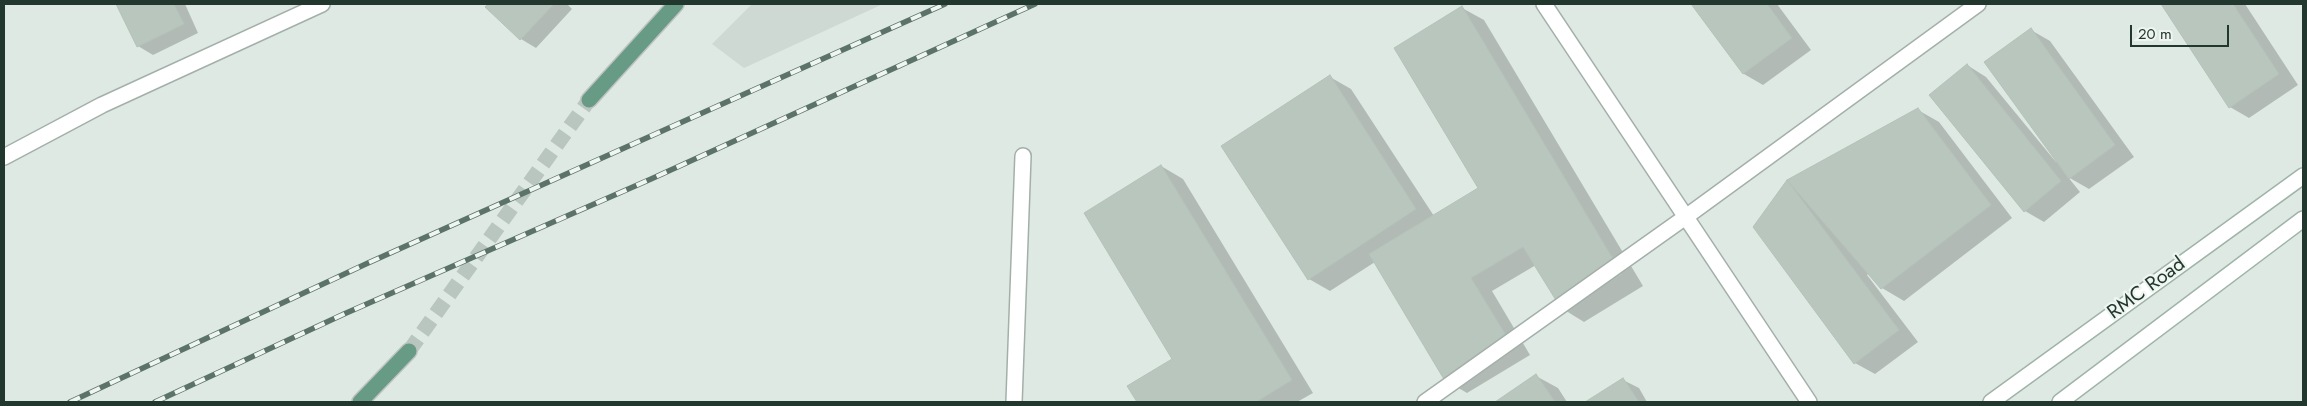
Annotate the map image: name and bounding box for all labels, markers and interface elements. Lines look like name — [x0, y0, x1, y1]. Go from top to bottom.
scale bar — [2132, 15, 2231, 47]
text: 20 m — [2138, 23, 2172, 45]
street label: RMC Road — [2103, 253, 2191, 325]

